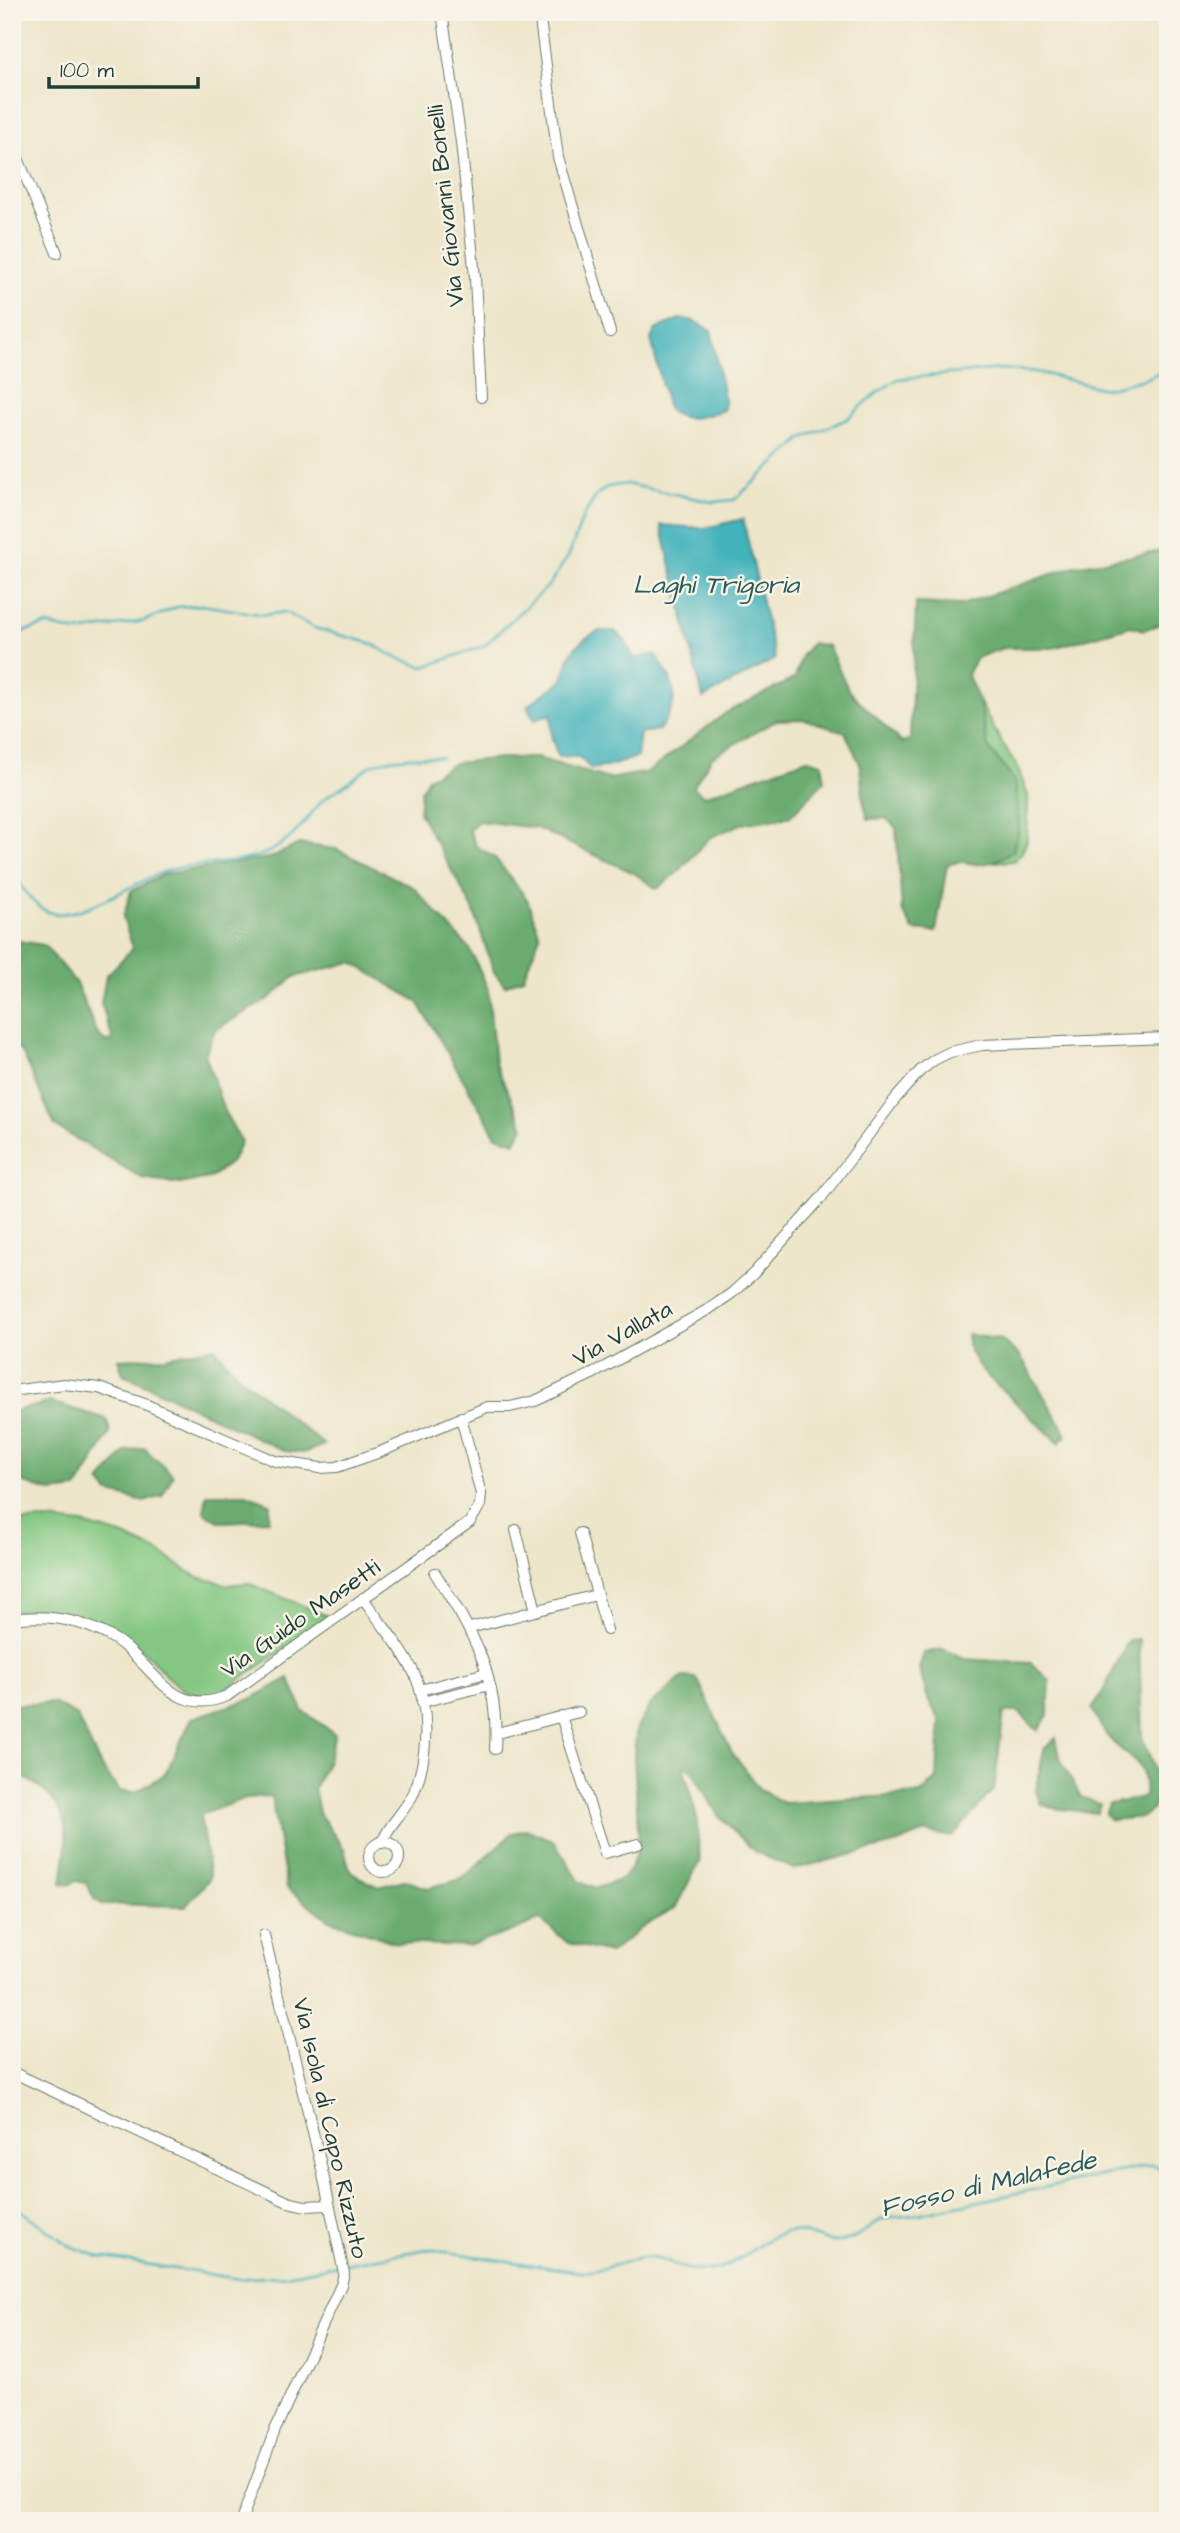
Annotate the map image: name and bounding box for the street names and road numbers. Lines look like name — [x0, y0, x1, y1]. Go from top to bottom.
street label: Via Giovanni Bonelli — [418, 103, 474, 309]
street label: Via Vallata — [566, 1292, 679, 1375]
street label: Via Guido Masetti — [214, 1551, 388, 1687]
street label: Via Isola di Capo Rizzuto — [283, 1995, 377, 2262]

